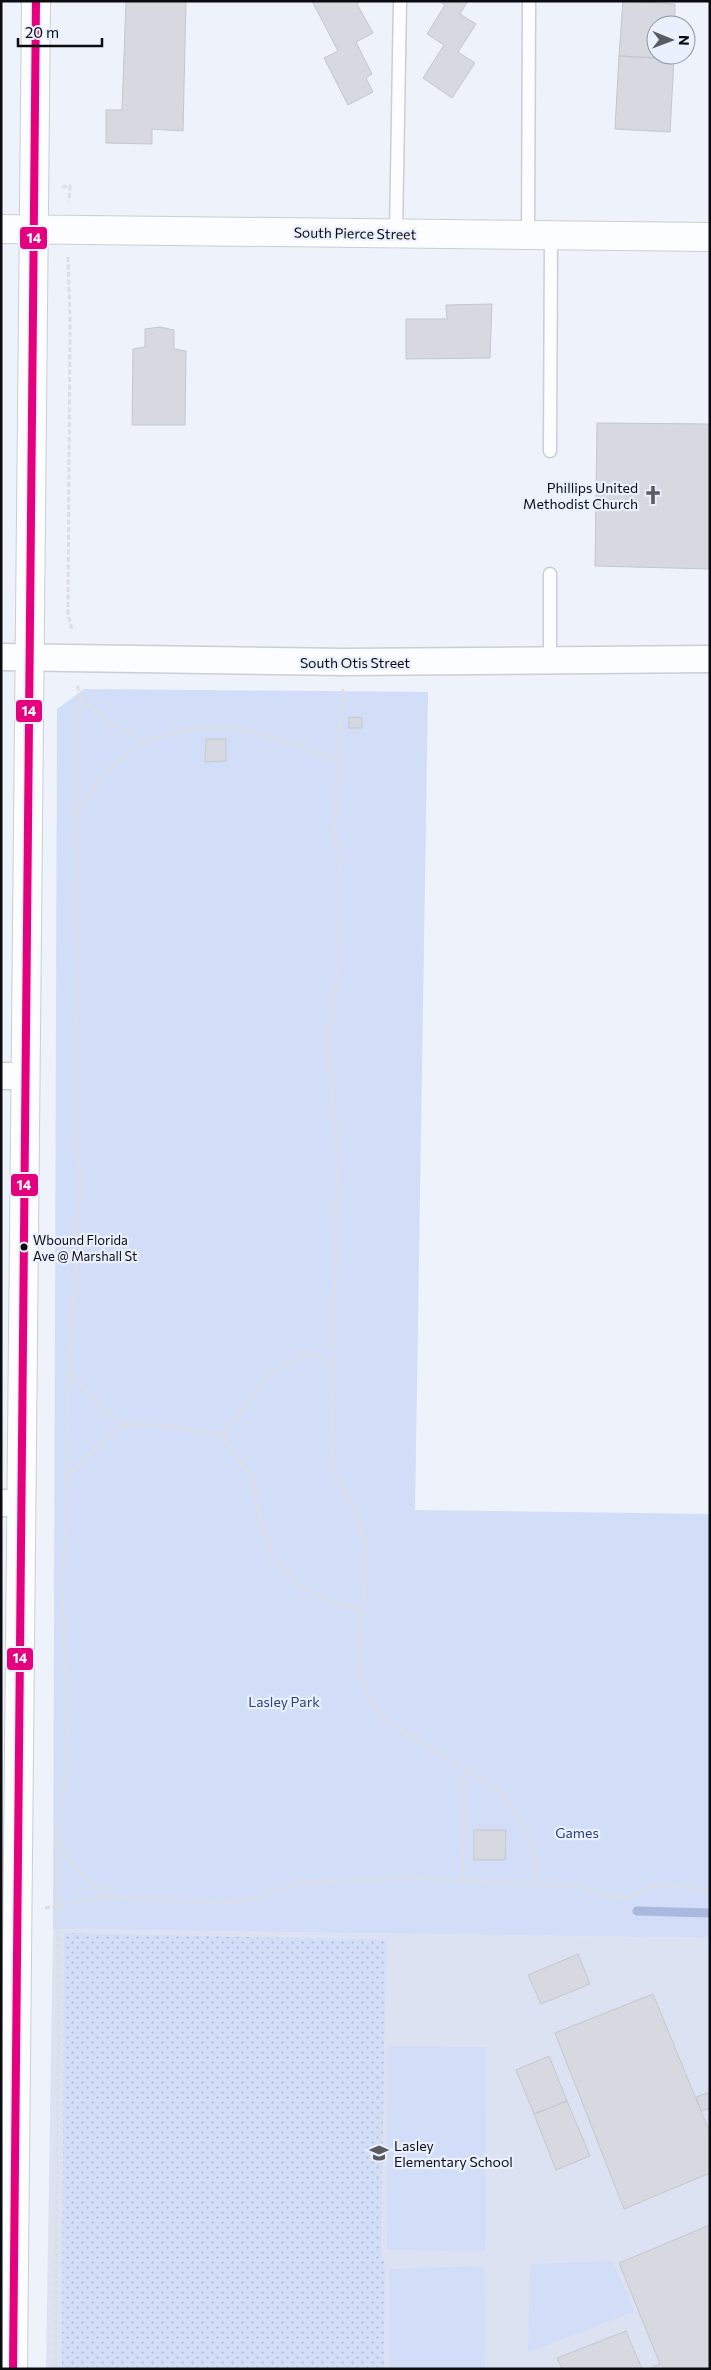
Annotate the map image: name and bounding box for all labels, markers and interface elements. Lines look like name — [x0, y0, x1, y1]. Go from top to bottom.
scale bar — [18, 15, 101, 47]
north arrow — [646, 15, 696, 65]
text: 20 m — [25, 23, 59, 41]
text: N — [676, 35, 693, 46]
street label: South Pierce Street — [294, 223, 417, 243]
line badge: 14 — [19, 226, 48, 250]
text: 14 — [27, 229, 42, 246]
place label: Phillips United Methodist Church — [523, 479, 638, 512]
church icon: Phillips United Methodist Church — [642, 484, 664, 506]
street label: South Otis Street — [300, 654, 410, 671]
line badge: 14 — [15, 699, 43, 723]
text: 14 — [22, 702, 37, 719]
line badge: 14 — [10, 1173, 39, 1197]
text: 14 — [17, 1176, 32, 1193]
place label: Wbound Florida Ave @ Marshall St — [33, 1232, 137, 1264]
marker: Wbound Florida Ave @ Marshall St — [19, 1242, 29, 1252]
line badge: 14 — [6, 1647, 34, 1671]
text: 14 — [13, 1649, 28, 1666]
park label: Lasley Park — [248, 1693, 320, 1710]
park label: Games — [555, 1824, 599, 1841]
place label: Lasley Elementary School — [394, 2137, 513, 2170]
school or university icon: Lasley Elementary School — [368, 2142, 390, 2164]

